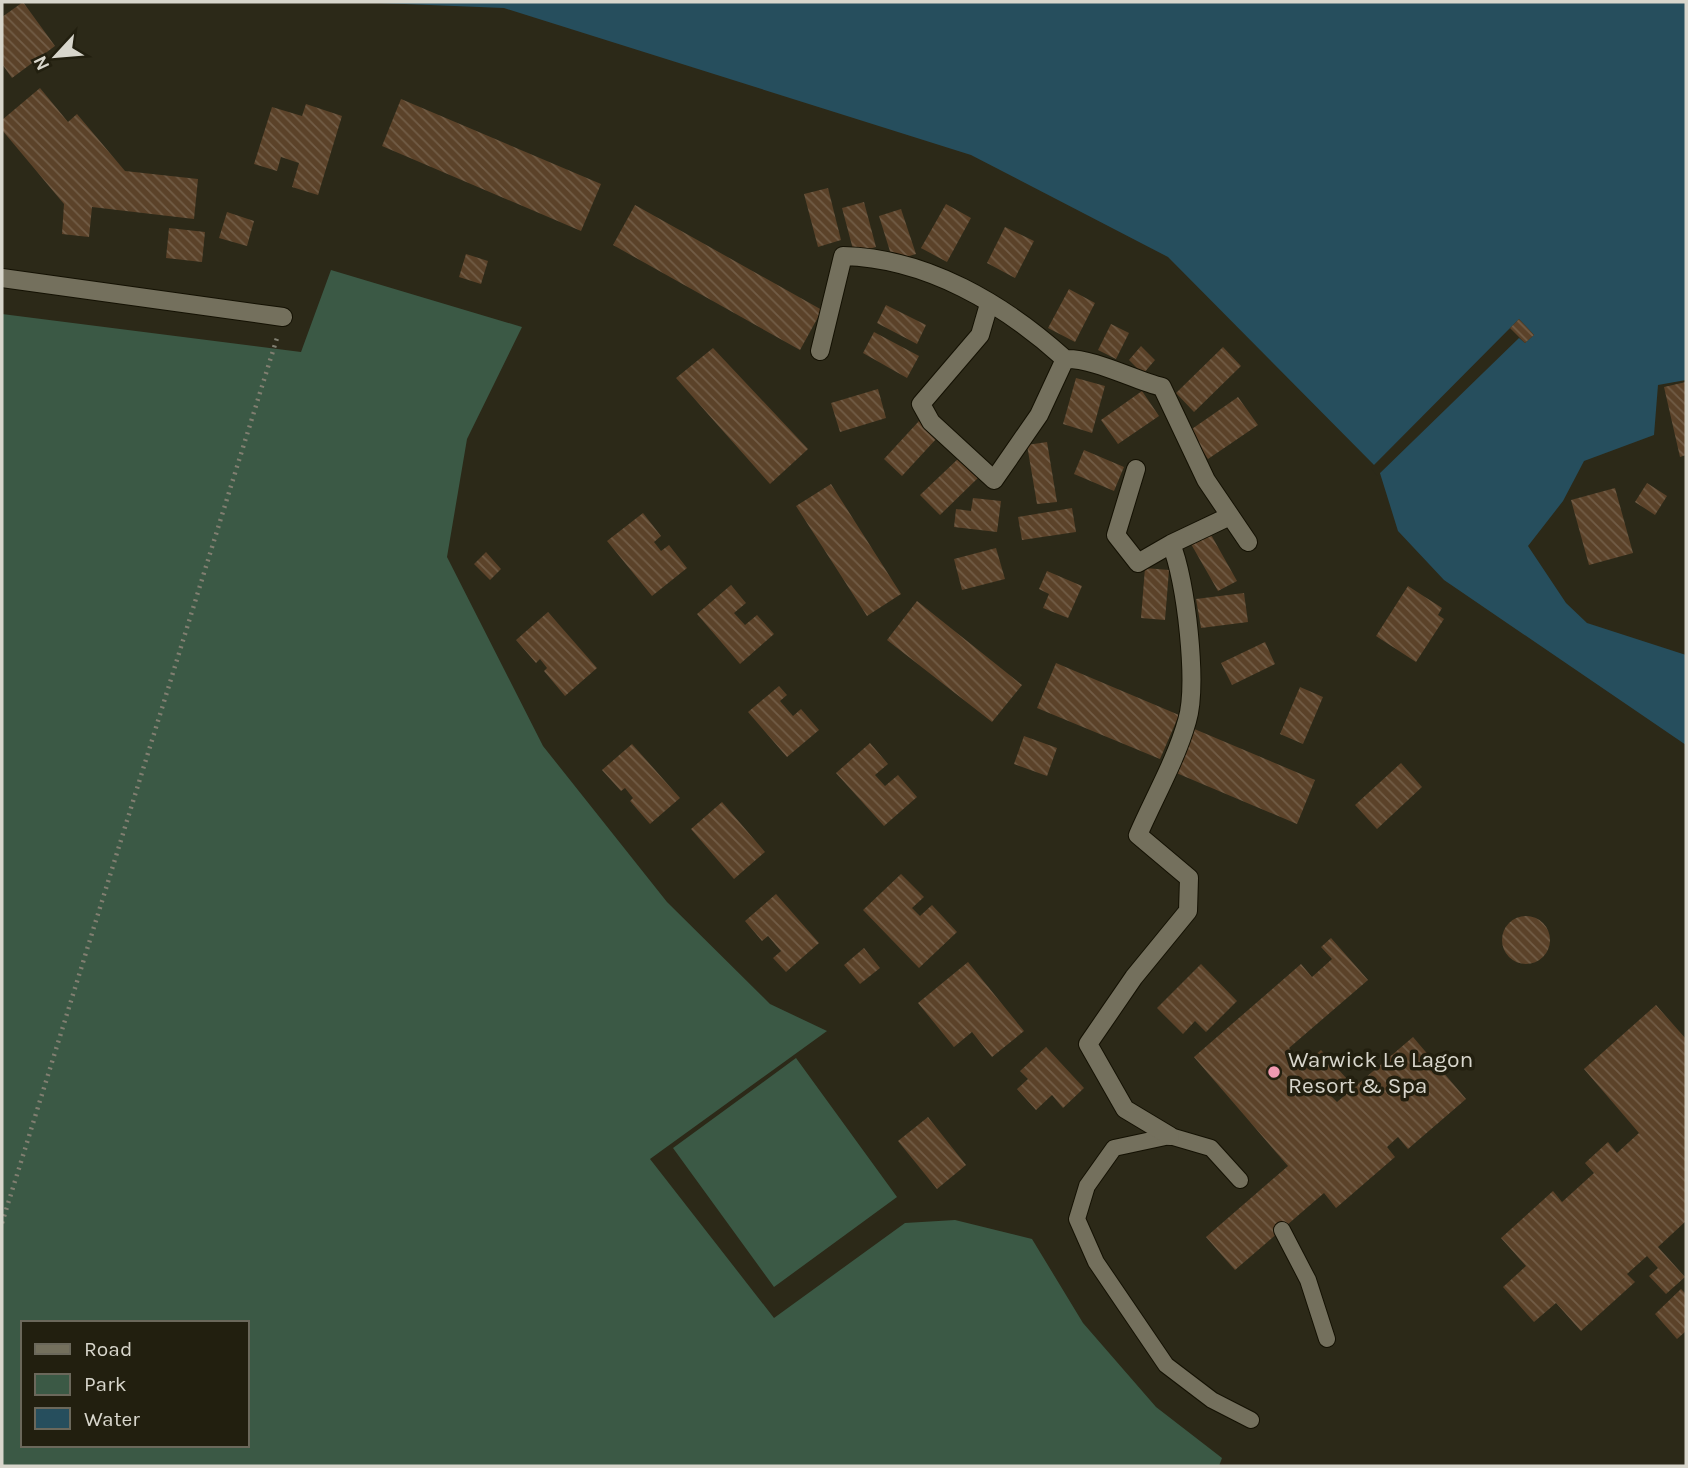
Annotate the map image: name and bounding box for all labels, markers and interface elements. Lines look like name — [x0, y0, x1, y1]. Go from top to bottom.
north arrow — [21, 21, 91, 91]
text: N — [29, 52, 54, 74]
place label: Warwick Le Lagon Resort & Spa — [1288, 1046, 1473, 1099]
marker: Warwick Le Lagon Resort & Spa — [1266, 1064, 1282, 1080]
legend — [21, 1321, 248, 1447]
text: Road — [84, 1337, 132, 1361]
text: Park — [84, 1372, 127, 1396]
text: Water — [84, 1407, 140, 1431]

